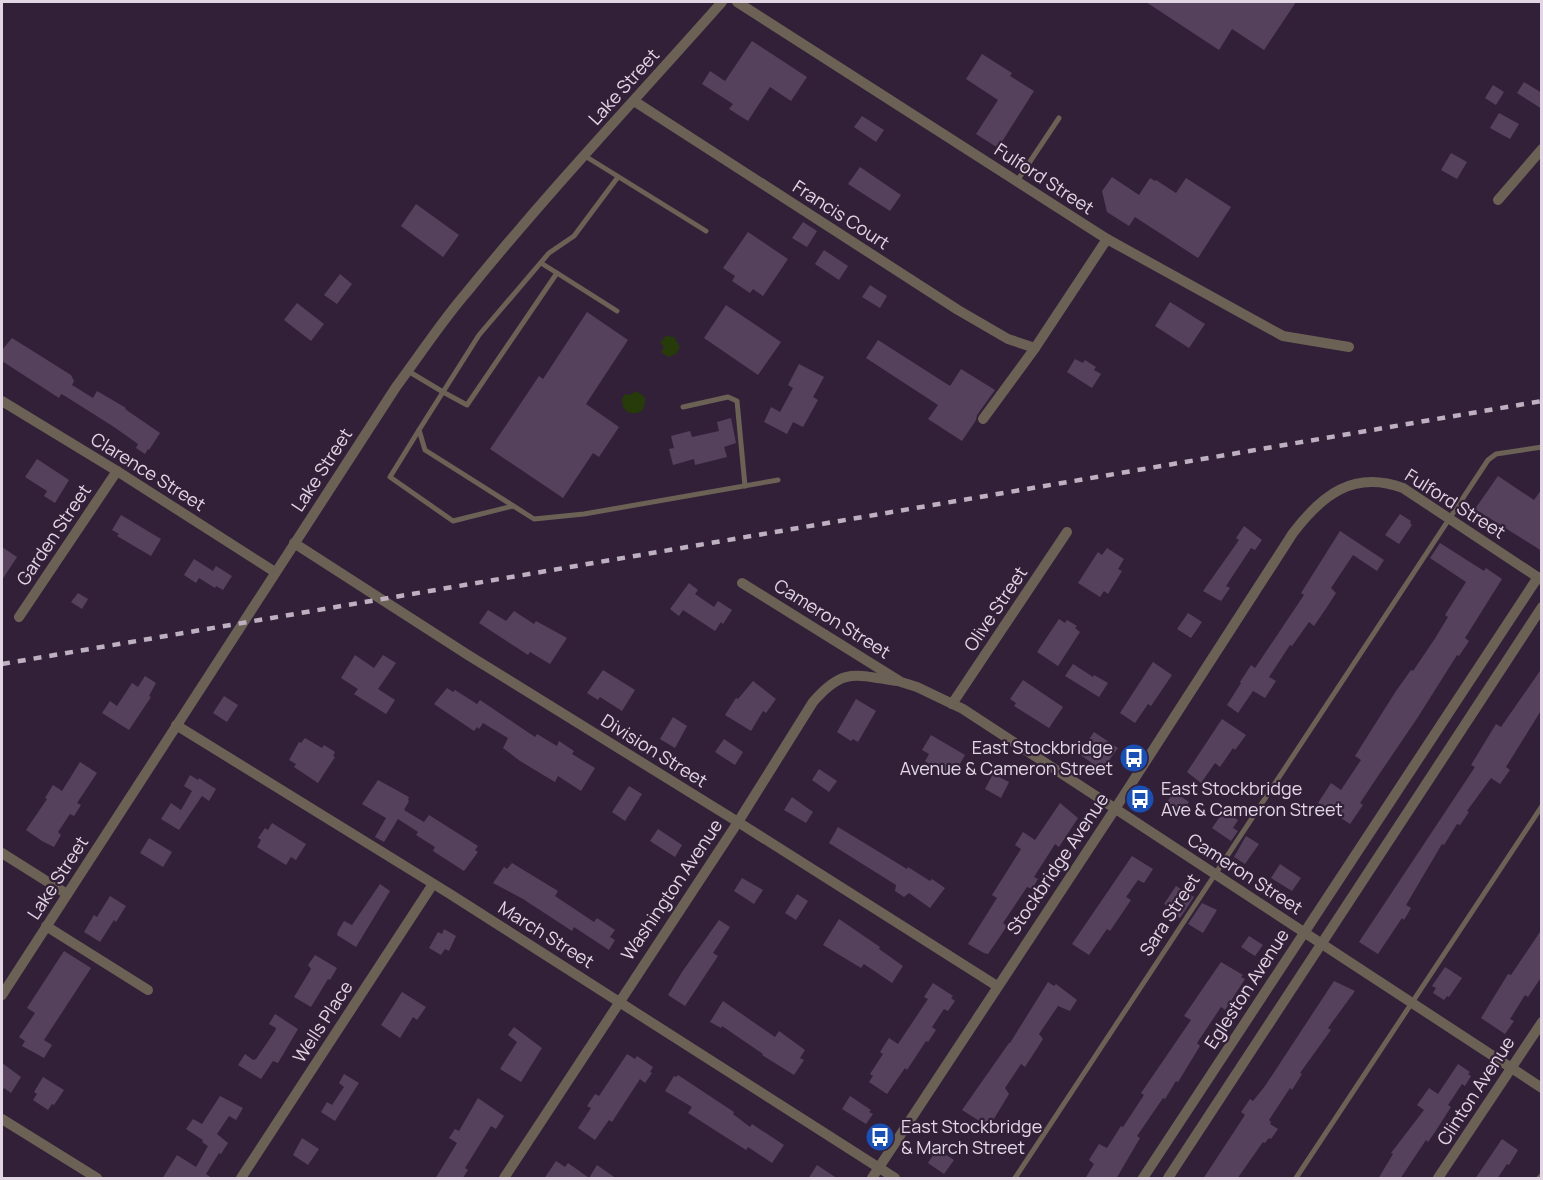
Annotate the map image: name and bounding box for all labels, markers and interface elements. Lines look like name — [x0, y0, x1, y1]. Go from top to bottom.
street label: Lake Street — [583, 43, 664, 130]
street label: Fulford Street — [990, 137, 1099, 219]
street label: Francis Court — [789, 174, 894, 254]
street label: Lake Street — [285, 423, 357, 516]
street label: Clarence Street — [87, 426, 210, 516]
street label: Fulford Street — [1401, 463, 1510, 544]
street label: Garden Street — [10, 479, 96, 590]
street label: Olive Street — [958, 561, 1032, 655]
street label: Cameron Street — [770, 573, 895, 663]
street label: Division Street — [597, 708, 712, 792]
place label: East Stockbridge Avenue & Cameron Street — [900, 735, 1113, 780]
bus stop icon: East Stockbridge Avenue & Cameron Street — [1118, 742, 1150, 774]
place label: East Stockbridge Ave & Cameron Street — [1161, 776, 1343, 821]
bus stop icon: East Stockbridge Ave & Cameron Street — [1124, 783, 1156, 815]
street label: Stockbridge Avenue — [1001, 788, 1114, 939]
street label: Washington Avenue — [615, 814, 727, 965]
street label: Cameron Street — [1183, 827, 1308, 919]
street label: Lake Street — [21, 831, 93, 924]
street label: Sara Street — [1134, 869, 1205, 960]
street label: March Street — [494, 895, 599, 973]
street label: Egleston Avenue — [1198, 924, 1294, 1053]
street label: Wells Place — [287, 976, 358, 1067]
street label: Clinton Avenue — [1431, 1031, 1519, 1150]
place label: East Stockbridge & March Street — [901, 1114, 1042, 1159]
bus stop icon: East Stockbridge & March Street — [864, 1121, 896, 1153]

